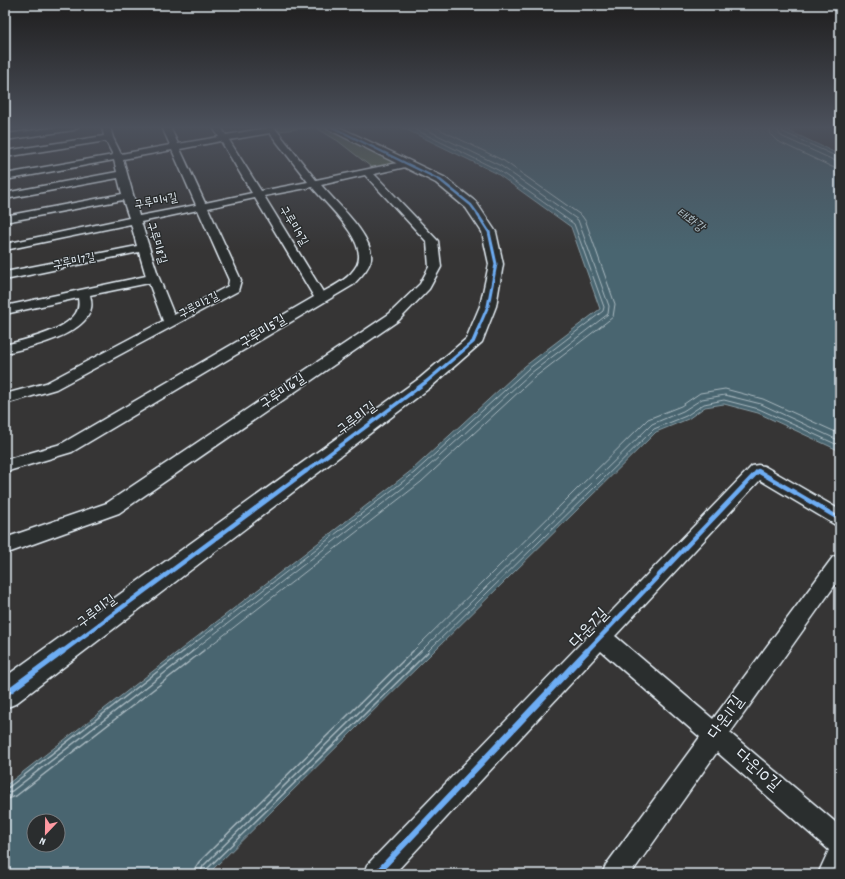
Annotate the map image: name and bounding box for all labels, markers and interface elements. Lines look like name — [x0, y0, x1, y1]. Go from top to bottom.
street label: 구루미4길 — [133, 189, 179, 215]
street label: 구루미9길 — [274, 203, 312, 250]
water label: 태화강 — [672, 204, 710, 239]
street label: 구루미8길 — [142, 220, 171, 267]
street label: 구루미7길 — [51, 249, 97, 275]
street label: 구루미2길 — [176, 288, 223, 324]
street label: 구루미5길 — [236, 310, 291, 354]
street label: 구루미6길 — [256, 369, 311, 415]
street label: 구루미길 — [333, 397, 382, 441]
street label: 구루미길 — [73, 590, 122, 634]
street label: 다운7길 — [565, 603, 615, 654]
street label: 다운11길 — [703, 691, 751, 745]
street label: 다운10길 — [729, 744, 786, 798]
north arrow — [26, 813, 66, 853]
text: N — [37, 832, 49, 849]

